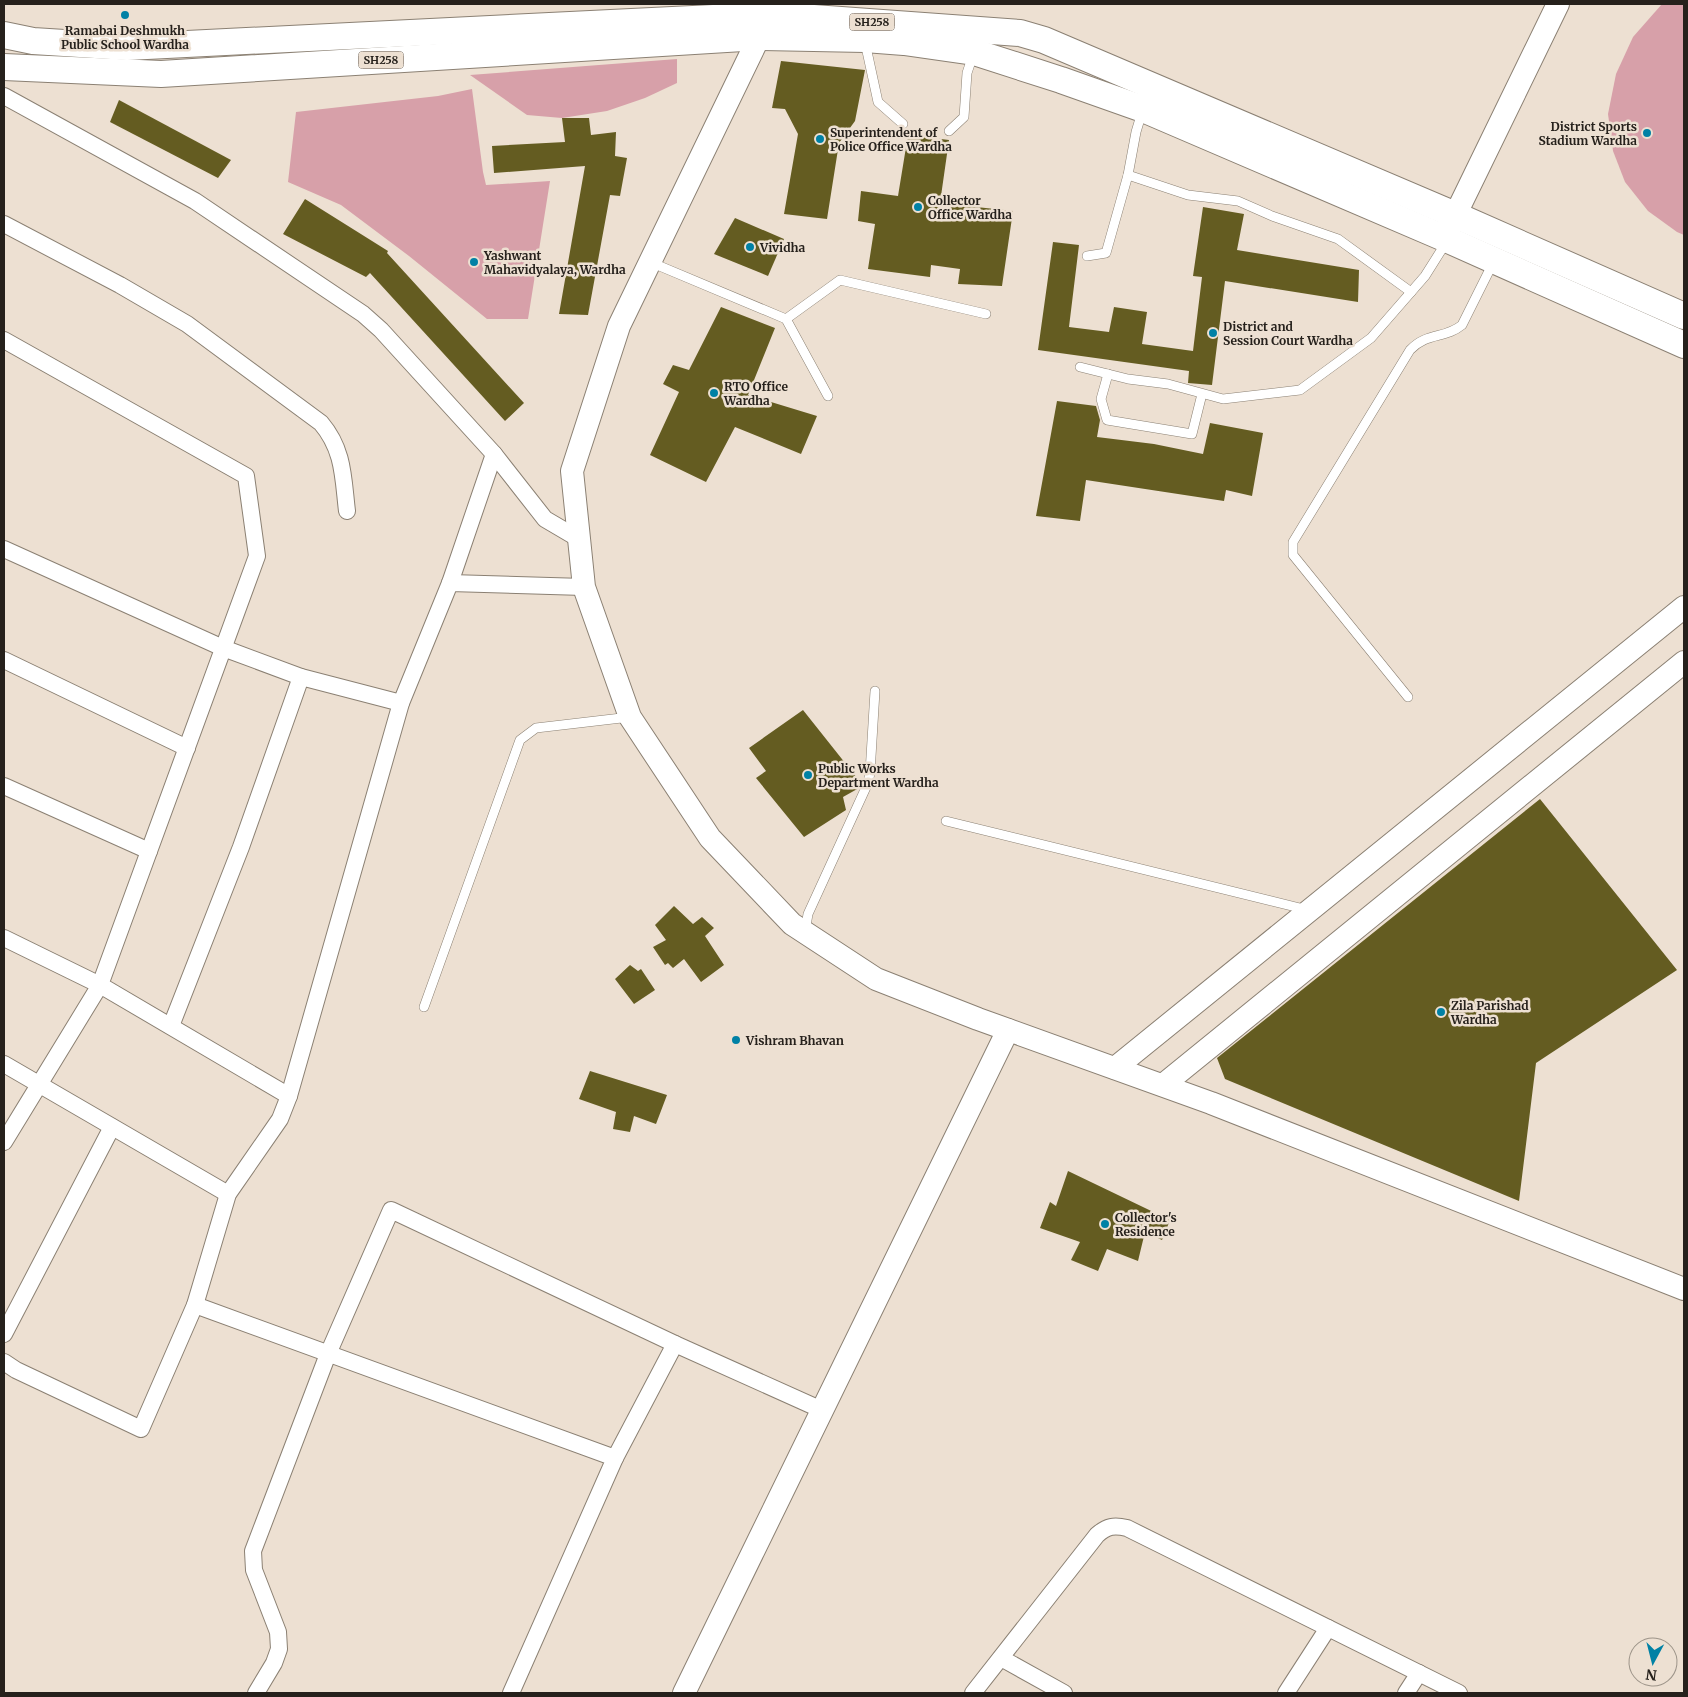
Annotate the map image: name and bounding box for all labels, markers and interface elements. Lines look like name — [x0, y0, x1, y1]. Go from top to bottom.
marker: Ramabai Deshmukh Public School Wardha — [119, 9, 131, 21]
road number: SH258 — [850, 14, 894, 31]
place label: Ramabai Deshmukh Public School Wardha — [61, 23, 189, 52]
road number: SH258 — [358, 52, 404, 68]
place label: District Sports Stadium Wardha — [1539, 119, 1637, 148]
place label: Superintendent of Police Office Wardha — [830, 125, 952, 154]
marker: District Sports Stadium Wardha — [1641, 127, 1653, 139]
marker: Superintendent of Police Office Wardha — [814, 133, 826, 145]
place label: Collector Office Wardha — [928, 193, 1012, 222]
marker: Collector Office Wardha — [912, 201, 924, 213]
place label: Vividha — [759, 240, 806, 255]
marker: Vividha — [744, 241, 756, 253]
place label: Yashwant Mahavidyalaya, Wardha — [483, 248, 626, 277]
marker: Yashwant Mahavidyalaya, Wardha — [468, 256, 480, 268]
place label: District and Session Court Wardha — [1223, 319, 1353, 348]
marker: District and Session Court Wardha — [1207, 327, 1219, 339]
place label: RTO Office Wardha — [723, 379, 788, 408]
marker: RTO Office Wardha — [708, 387, 720, 399]
place label: Public Works Department Wardha — [818, 761, 939, 790]
marker: Public Works Department Wardha — [802, 769, 814, 781]
place label: Zila Parishad Wardha — [1450, 998, 1529, 1027]
marker: Zila Parishad Wardha — [1435, 1006, 1447, 1018]
place label: Vishram Bhavan — [745, 1033, 844, 1048]
marker: Vishram Bhavan — [730, 1034, 742, 1046]
place label: Collector's Residence — [1115, 1210, 1177, 1239]
marker: Collector's Residence — [1099, 1218, 1111, 1230]
north arrow — [1628, 1637, 1678, 1687]
text: N — [1645, 1665, 1658, 1685]

